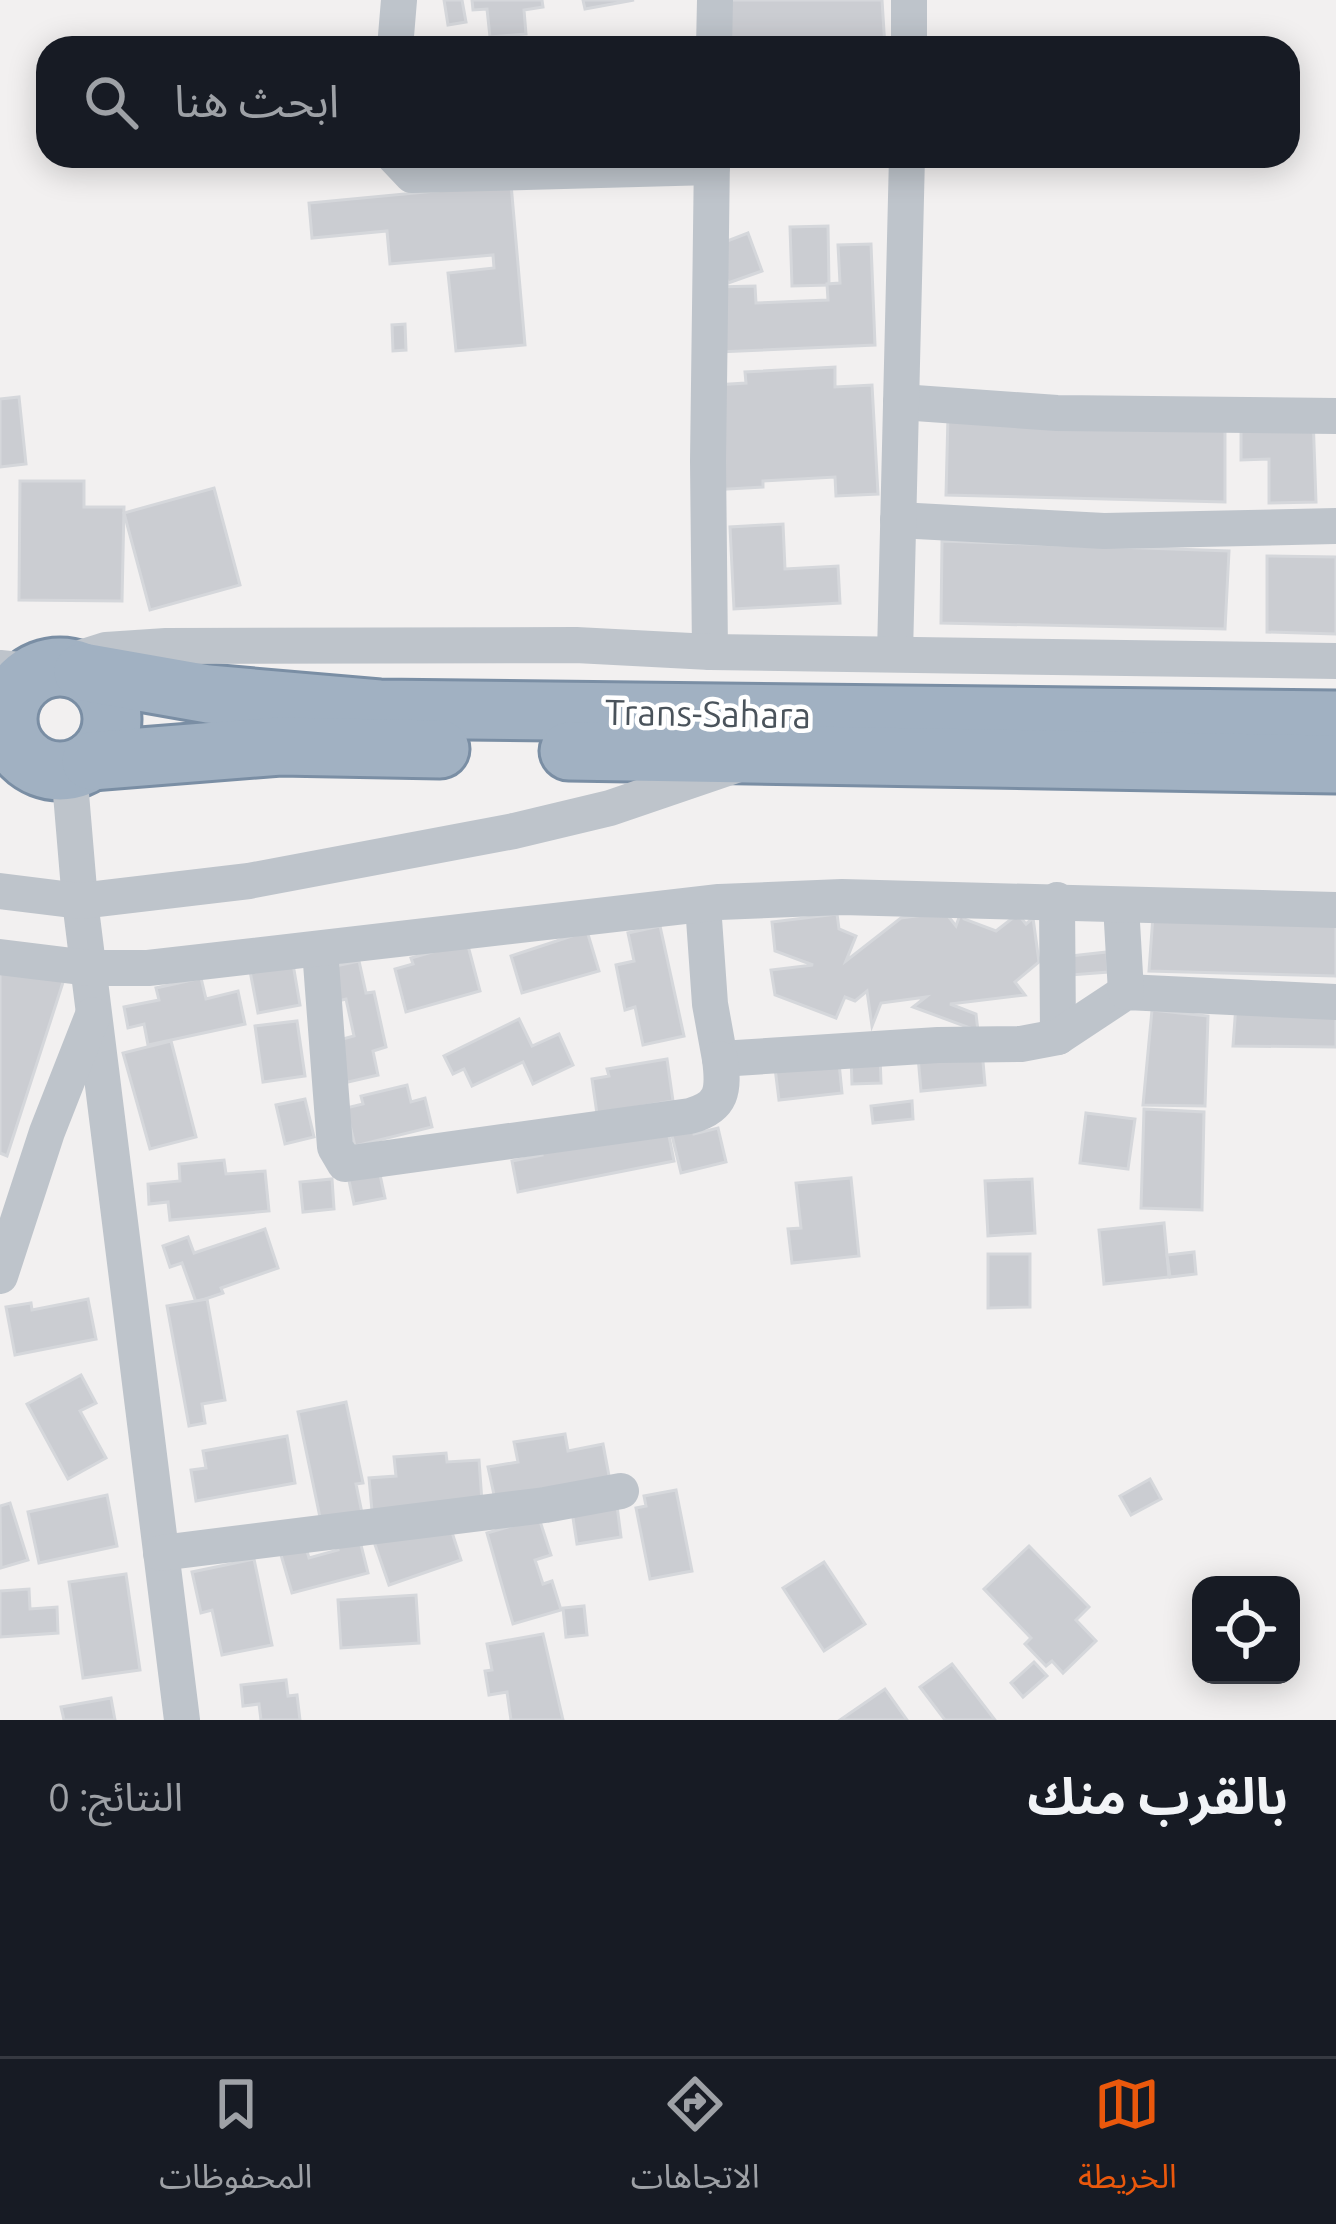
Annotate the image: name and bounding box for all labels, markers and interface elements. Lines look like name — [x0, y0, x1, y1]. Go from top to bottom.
search box — [36, 36, 1300, 168]
icon: search — [78, 69, 144, 135]
text: ابحث هنا — [174, 75, 339, 126]
street label: Trans-Sahara — [605, 691, 811, 735]
map controls — [1192, 1576, 1300, 1684]
button: locate — [1192, 1576, 1300, 1684]
text: بالقرب منك — [1027, 1766, 1288, 1824]
text: النتائج: 0 — [48, 1775, 183, 1818]
tab: المحفوظات — [159, 2071, 312, 2212]
tab: الاتجاهات — [631, 2071, 760, 2212]
tab: الخريطة — [1078, 2071, 1177, 2212]

